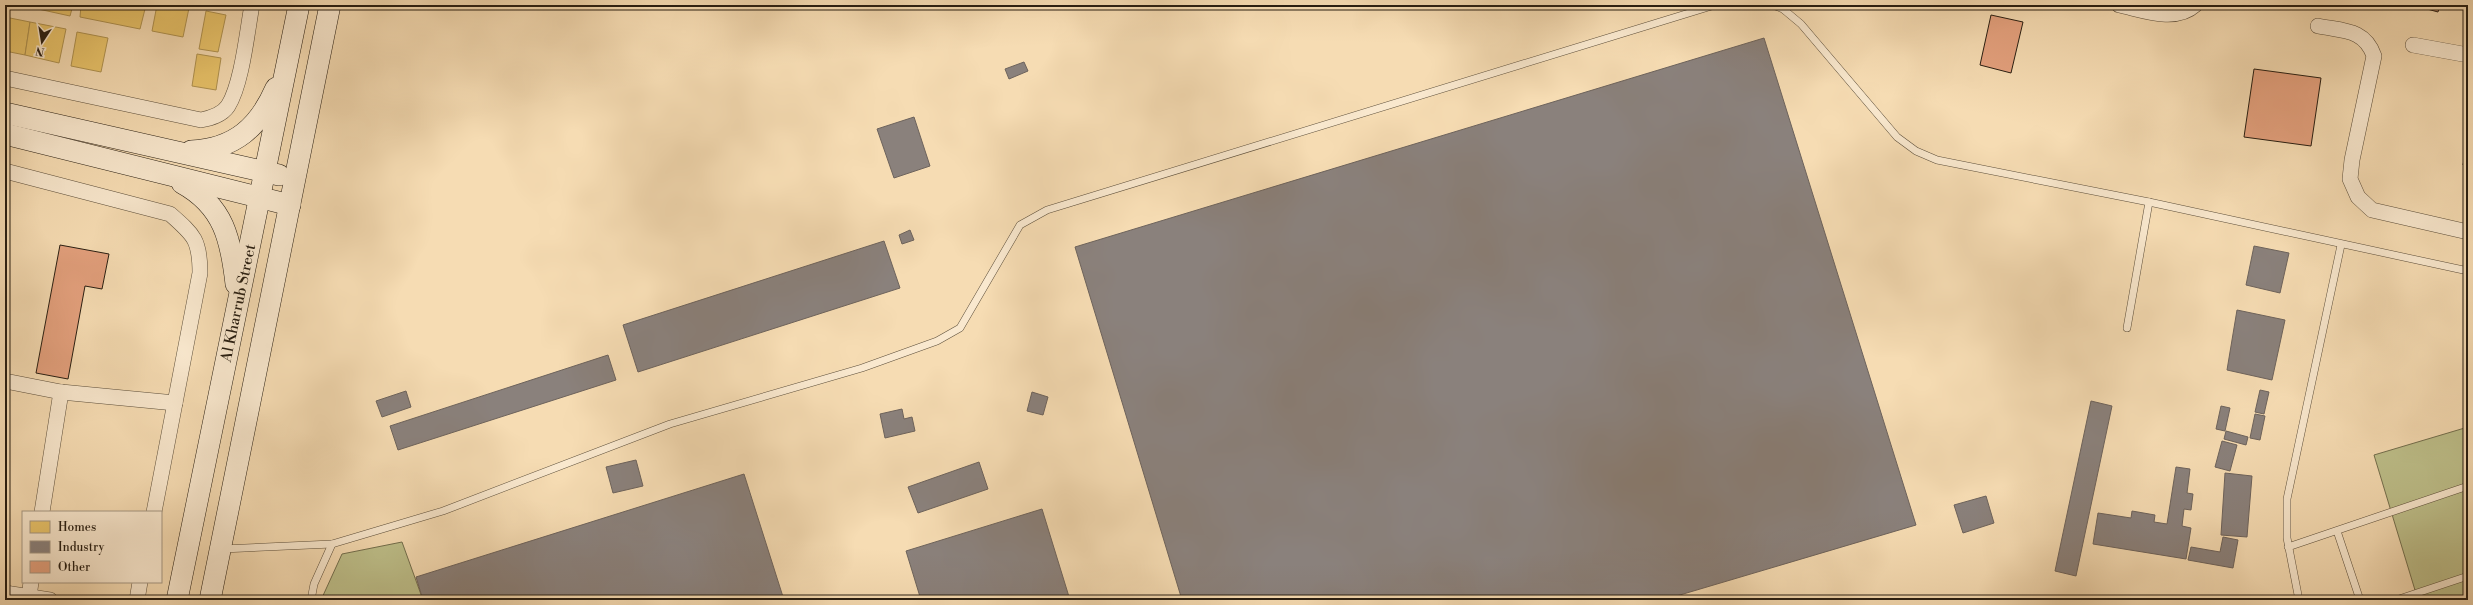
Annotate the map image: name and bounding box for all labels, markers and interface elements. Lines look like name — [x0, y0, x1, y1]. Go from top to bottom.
north arrow — [22, 22, 62, 62]
text: N — [34, 43, 46, 59]
street label: Al Kharrub Street — [217, 242, 260, 365]
legend — [22, 511, 162, 583]
text: Homes — [58, 520, 96, 535]
text: Industry — [58, 540, 105, 555]
text: Other — [58, 560, 90, 575]

